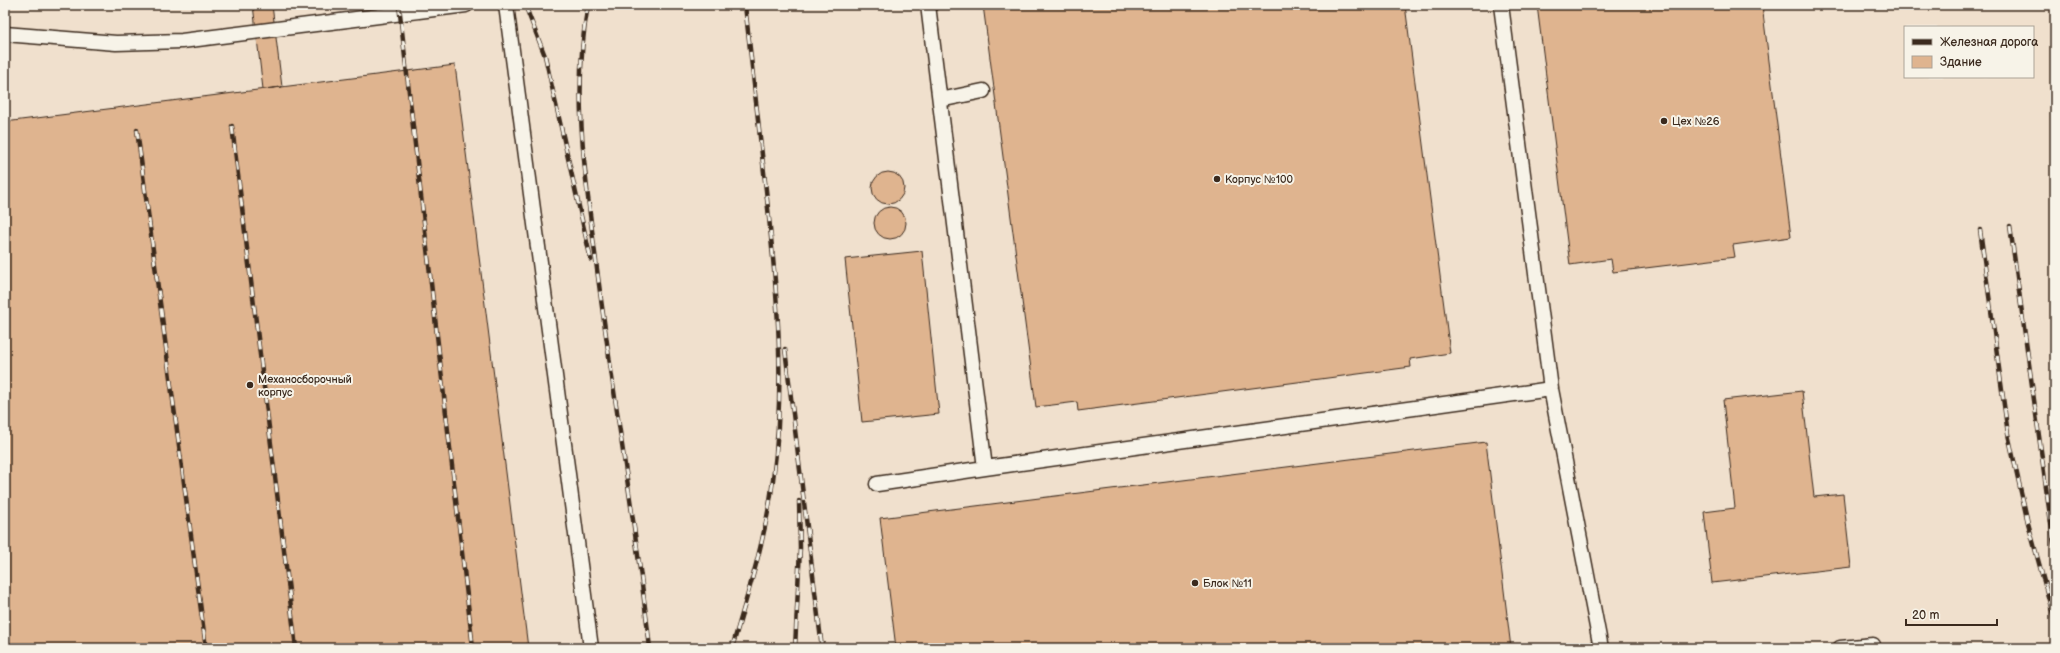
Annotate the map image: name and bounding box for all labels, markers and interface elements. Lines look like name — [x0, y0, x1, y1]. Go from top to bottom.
legend — [1904, 26, 2034, 78]
text: Железная дорога — [1940, 35, 2038, 50]
text: Здание — [1940, 55, 1982, 70]
place label: Цех №26 — [1672, 115, 1720, 128]
marker: Цех №26 — [1659, 116, 1669, 126]
place label: Корпус №100 — [1225, 173, 1293, 186]
marker: Корпус №100 — [1212, 174, 1222, 184]
place label: Механосборочный корпус — [258, 373, 352, 399]
marker: Механосборочный корпус — [245, 380, 255, 390]
place label: Блок №11 — [1203, 577, 1252, 590]
marker: Блок №11 — [1190, 578, 1200, 588]
scale bar — [1906, 601, 1997, 627]
text: 20 m — [1912, 608, 1939, 623]

